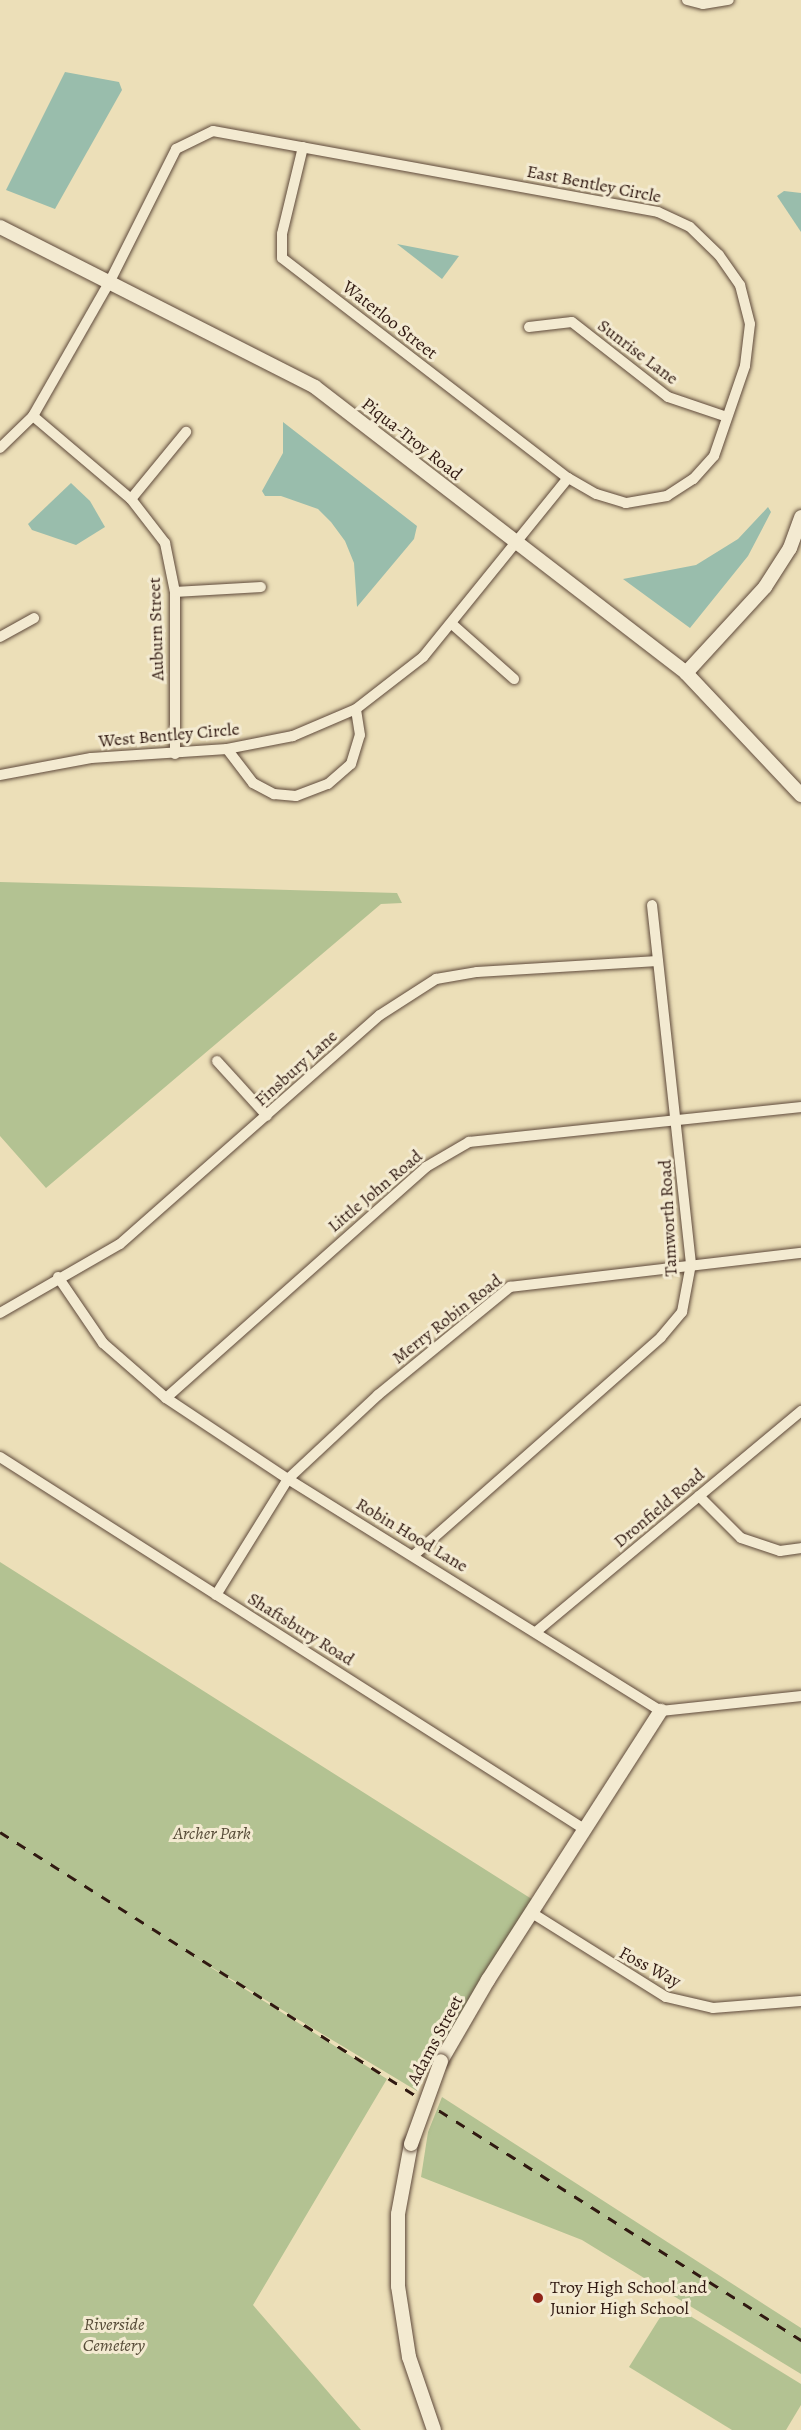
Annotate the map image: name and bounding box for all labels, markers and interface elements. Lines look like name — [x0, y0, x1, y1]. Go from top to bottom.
street label: East Bentley Circle — [525, 160, 663, 208]
street label: Waterloo Street — [338, 276, 442, 364]
street label: Sunrise Lane — [593, 315, 683, 389]
street label: Piqua-Troy Road — [357, 393, 467, 485]
street label: Auburn Street — [143, 577, 169, 681]
street label: West Bentley Circle — [98, 718, 240, 752]
street label: Finsbury Lane — [250, 1025, 342, 1111]
street label: Little John Road — [323, 1145, 427, 1237]
street label: Tamworth Road — [654, 1159, 682, 1277]
street label: Merry Robin Road — [388, 1270, 506, 1368]
street label: Dronfield Road — [609, 1464, 709, 1552]
street label: Robin Hood Lane — [352, 1493, 472, 1577]
street label: Shaftsbury Road — [244, 1588, 358, 1670]
park label: Archer Park — [173, 1822, 251, 1844]
street label: Foss Way — [615, 1942, 685, 1992]
street label: Adams Street — [402, 1992, 468, 2088]
place label: Troy High School and Junior High School — [550, 2277, 707, 2320]
marker: Troy High School and Junior High School — [531, 2291, 545, 2305]
park label: Riverside Cemetery — [83, 2314, 145, 2356]

